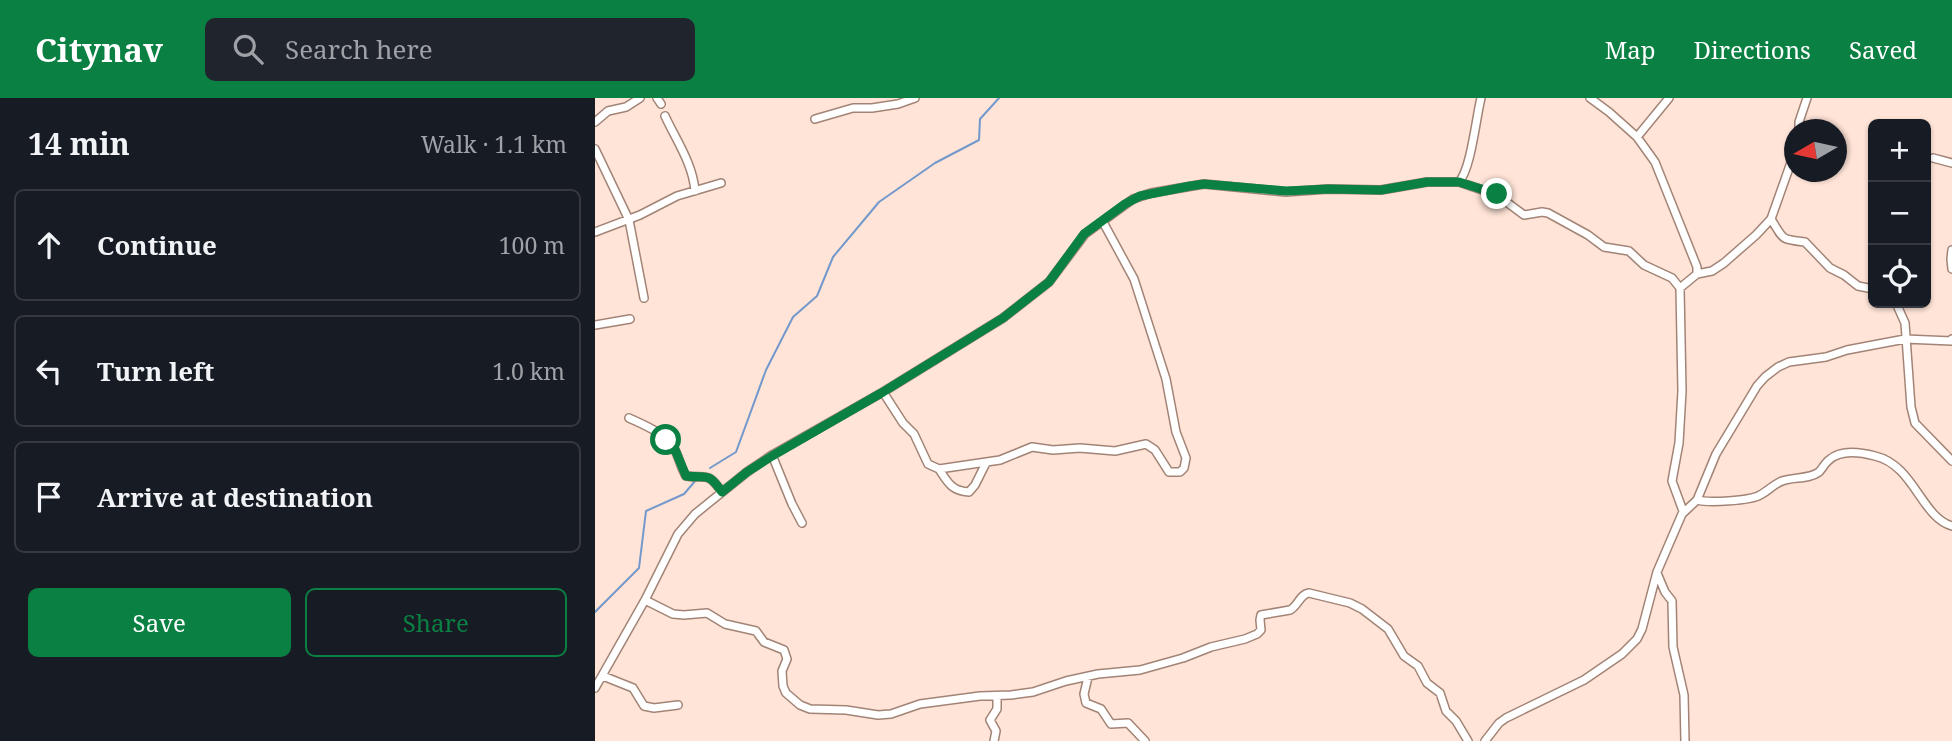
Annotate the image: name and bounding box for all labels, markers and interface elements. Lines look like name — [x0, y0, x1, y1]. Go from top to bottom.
search box — [205, 18, 695, 81]
text: Citynav — [35, 27, 163, 72]
icon: search — [229, 30, 267, 68]
text: Search here — [285, 31, 433, 67]
text: Map — [1605, 33, 1656, 66]
text: Directions — [1694, 33, 1811, 66]
text: Saved — [1849, 33, 1917, 66]
north arrow — [1784, 119, 1847, 182]
map controls — [1868, 119, 1931, 308]
button: + — [1868, 119, 1931, 182]
text: 14 min — [28, 123, 130, 164]
text: Walk · 1.1 km — [421, 128, 567, 160]
route end — [1481, 178, 1512, 209]
button: − — [1868, 182, 1931, 245]
icon: ahead — [30, 226, 68, 264]
text: Continue — [97, 227, 217, 263]
text: 100 m — [499, 229, 565, 261]
button: locate — [1868, 245, 1931, 308]
icon: left — [30, 352, 68, 390]
text: Turn left — [97, 353, 214, 389]
text: 1.0 km — [492, 355, 565, 387]
route start — [650, 424, 681, 455]
icon: arrive — [30, 478, 68, 516]
text: Arrive at destination — [97, 479, 373, 515]
button: Save — [28, 588, 291, 657]
button: Share — [305, 588, 567, 657]

